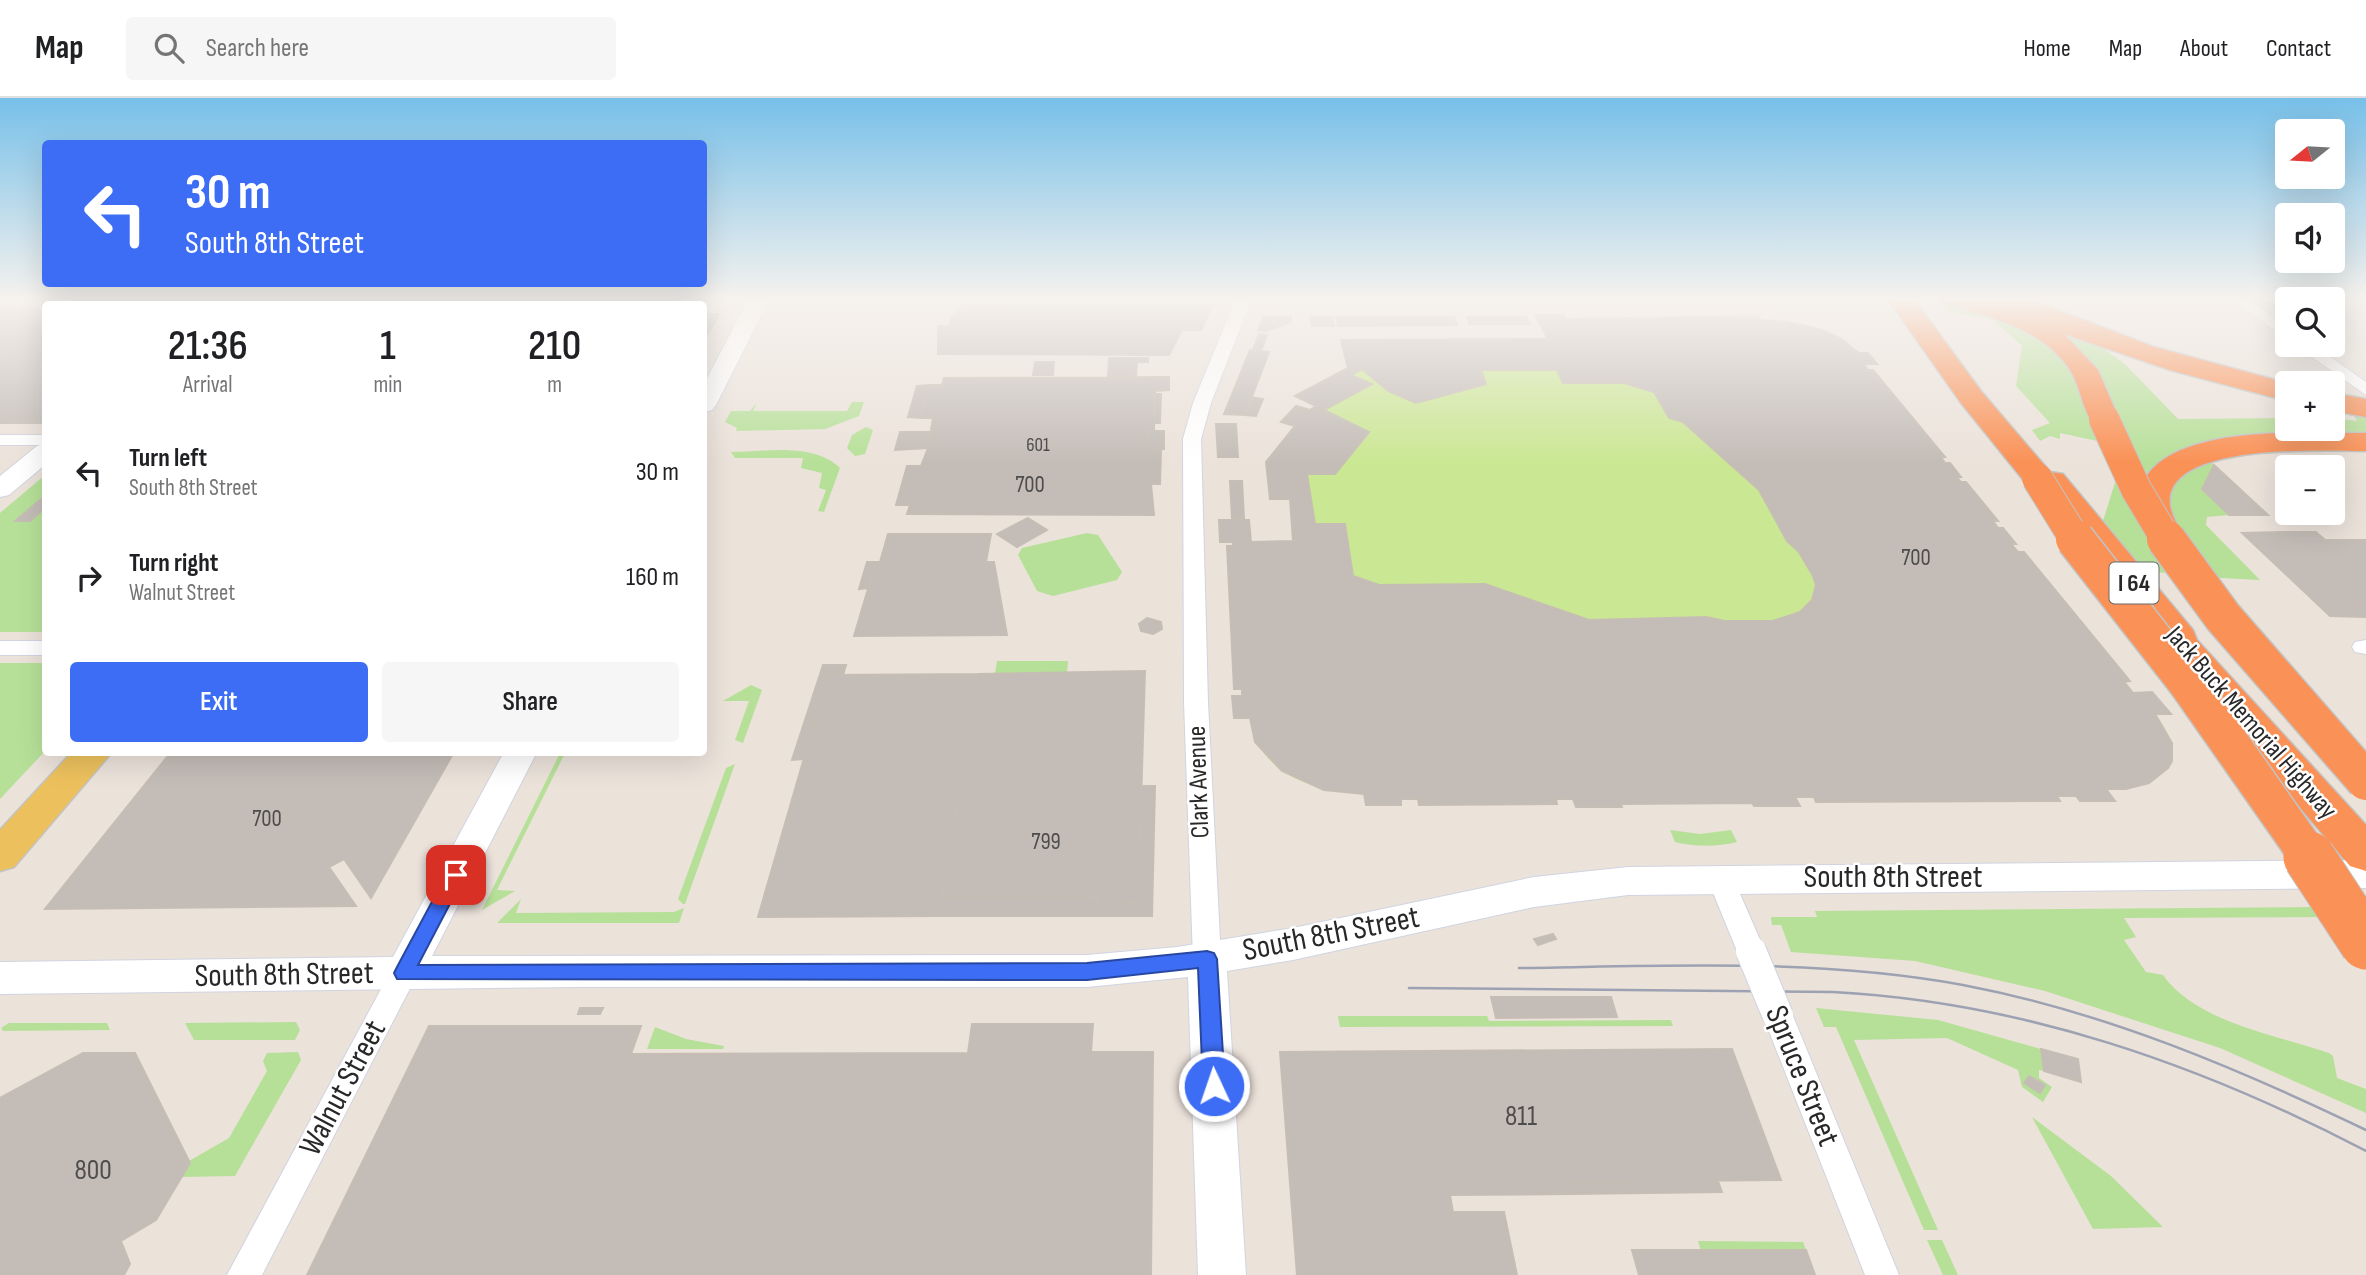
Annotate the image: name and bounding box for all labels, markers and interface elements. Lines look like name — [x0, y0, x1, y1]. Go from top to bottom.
search box — [126, 17, 616, 80]
text: Map — [35, 28, 84, 68]
icon: search — [150, 29, 188, 67]
text: Search here — [206, 33, 309, 64]
text: Home — [2023, 34, 2071, 63]
text: Map — [2109, 34, 2142, 63]
text: About — [2180, 34, 2228, 63]
text: Contact — [2266, 34, 2331, 63]
north arrow — [2275, 119, 2345, 189]
map controls — [2275, 119, 2345, 525]
text: 30 m — [185, 164, 270, 223]
icon: left — [70, 168, 161, 259]
button: sound — [2275, 203, 2345, 273]
text: South 8th Street — [185, 224, 364, 263]
button: search — [2275, 287, 2345, 357]
text: 21:36 — [168, 321, 248, 372]
text: 1 — [380, 321, 396, 372]
text: 210 — [528, 321, 581, 372]
text: Arrival — [183, 371, 232, 399]
text: min — [373, 371, 402, 399]
text: m — [547, 371, 562, 399]
button: + — [2275, 371, 2345, 441]
house number: 601 — [1026, 434, 1050, 457]
text: Turn left — [129, 443, 207, 474]
icon: left — [70, 454, 108, 492]
button: − — [2275, 455, 2345, 525]
text: 30 m — [636, 457, 679, 488]
house number: 700 — [1015, 471, 1045, 499]
text: South 8th Street — [129, 474, 258, 502]
house number: 700 — [1901, 544, 1931, 572]
text: Turn right — [129, 548, 218, 579]
icon: right — [70, 559, 108, 597]
text: 160 m — [626, 562, 679, 593]
road number: I 64 — [2110, 562, 2158, 604]
text: Walnut Street — [129, 579, 235, 607]
street label: Jack Buck Memorial Highway — [2158, 620, 2343, 826]
button: Exit — [70, 662, 368, 742]
button: Share — [382, 662, 679, 742]
street label: Clark Avenue — [1182, 725, 1216, 839]
house number: 700 — [252, 805, 282, 833]
house number: 799 — [1031, 828, 1061, 856]
pin — [426, 845, 486, 905]
icon: arrive — [437, 856, 475, 894]
street label: South 8th Street — [1804, 858, 1982, 897]
street label: South 8th Street — [1239, 898, 1423, 970]
street label: South 8th Street — [194, 954, 374, 996]
street label: Spruce Street — [1756, 1000, 1848, 1152]
street label: Walnut Street — [291, 1014, 395, 1162]
position arrow — [1177, 1049, 1251, 1123]
house number: 811 — [1505, 1100, 1537, 1133]
house number: 800 — [74, 1154, 112, 1187]

